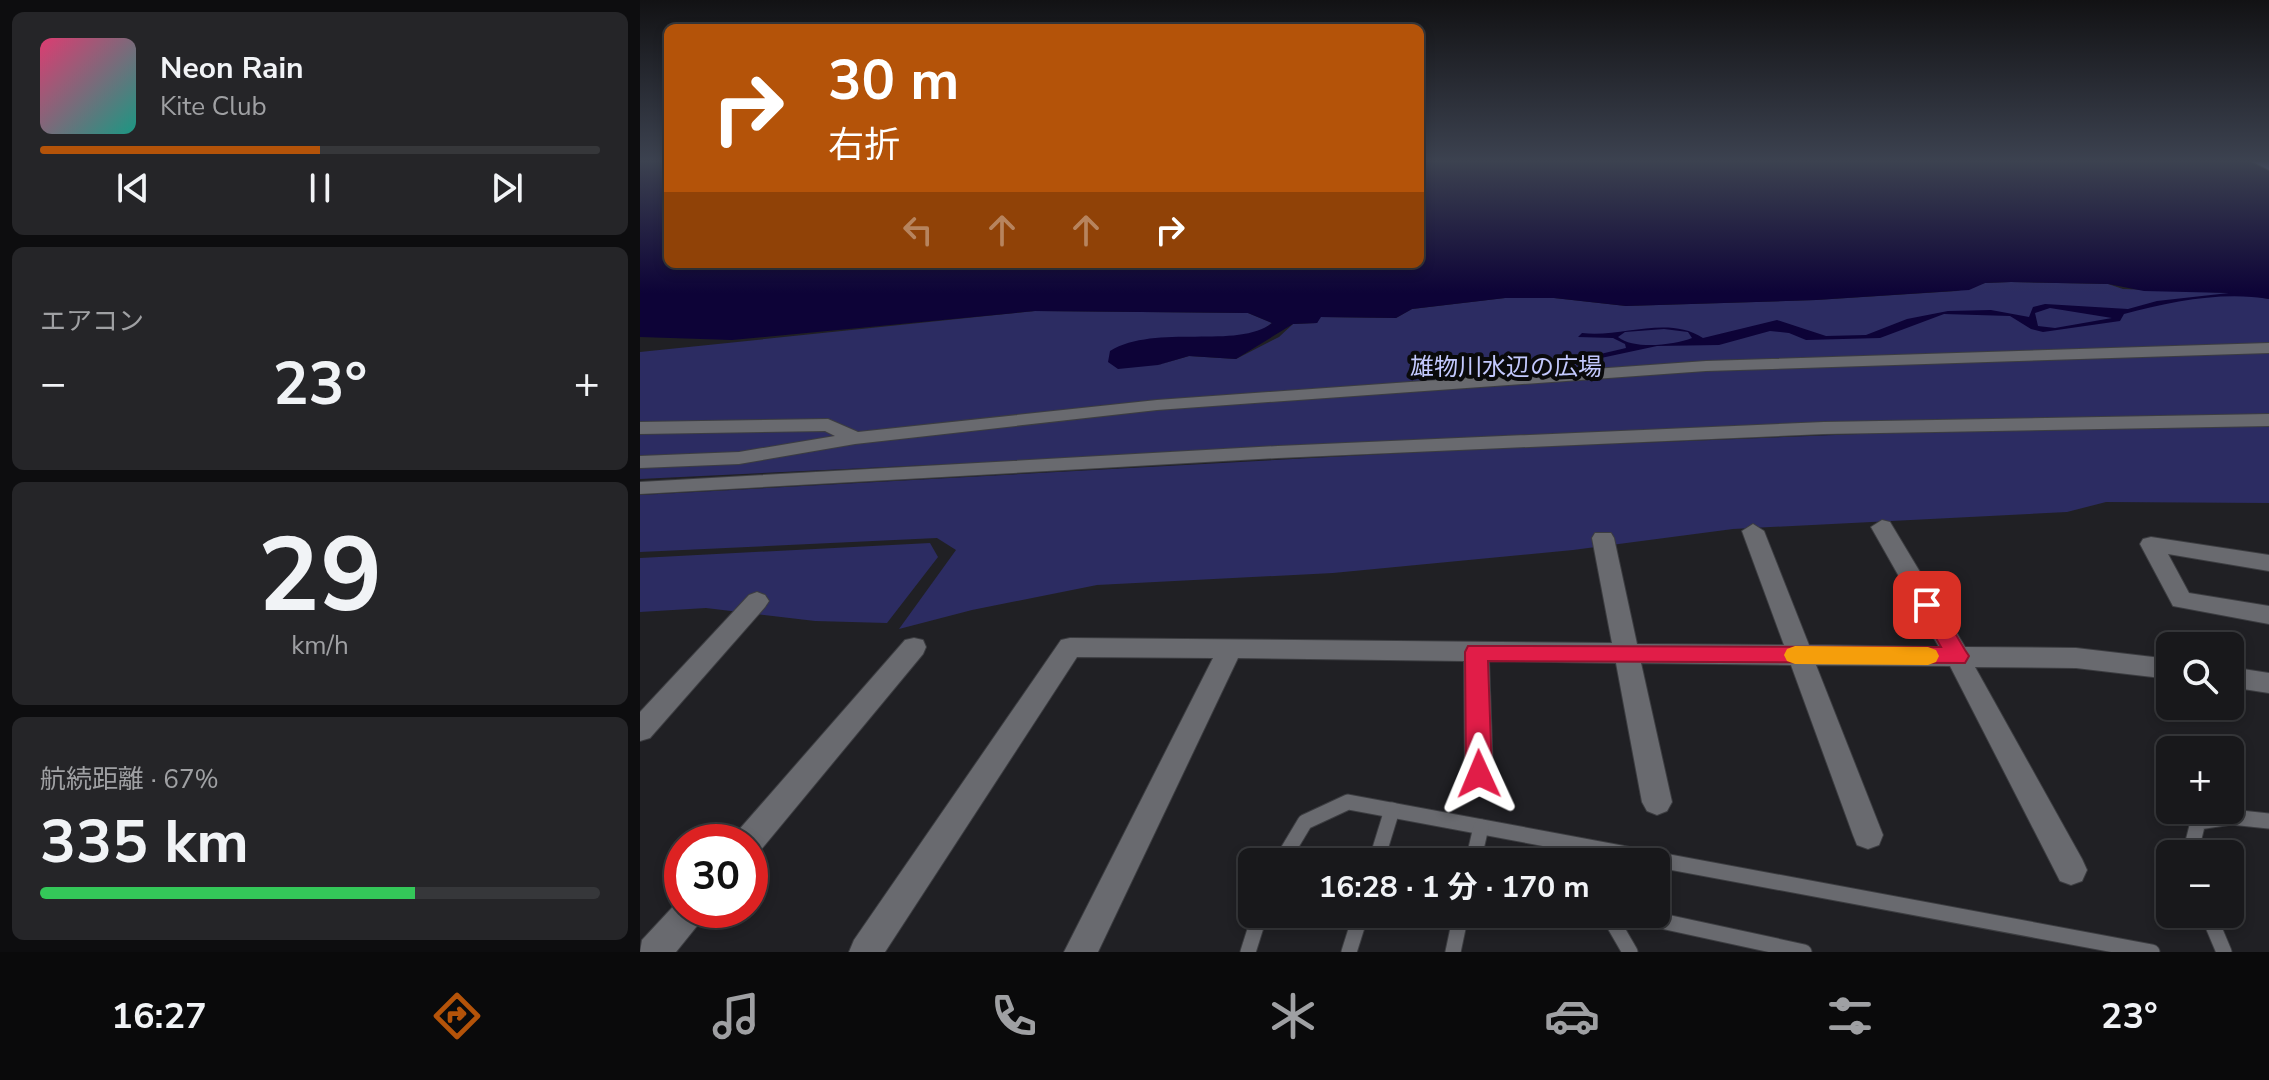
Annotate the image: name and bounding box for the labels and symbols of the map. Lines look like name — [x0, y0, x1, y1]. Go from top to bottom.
park label: 雄物川水辺の広場 — [1410, 351, 1602, 383]
pin — [1893, 571, 1961, 639]
position arrow — [1437, 732, 1521, 816]
speed limit sign: 30 — [664, 824, 768, 928]

